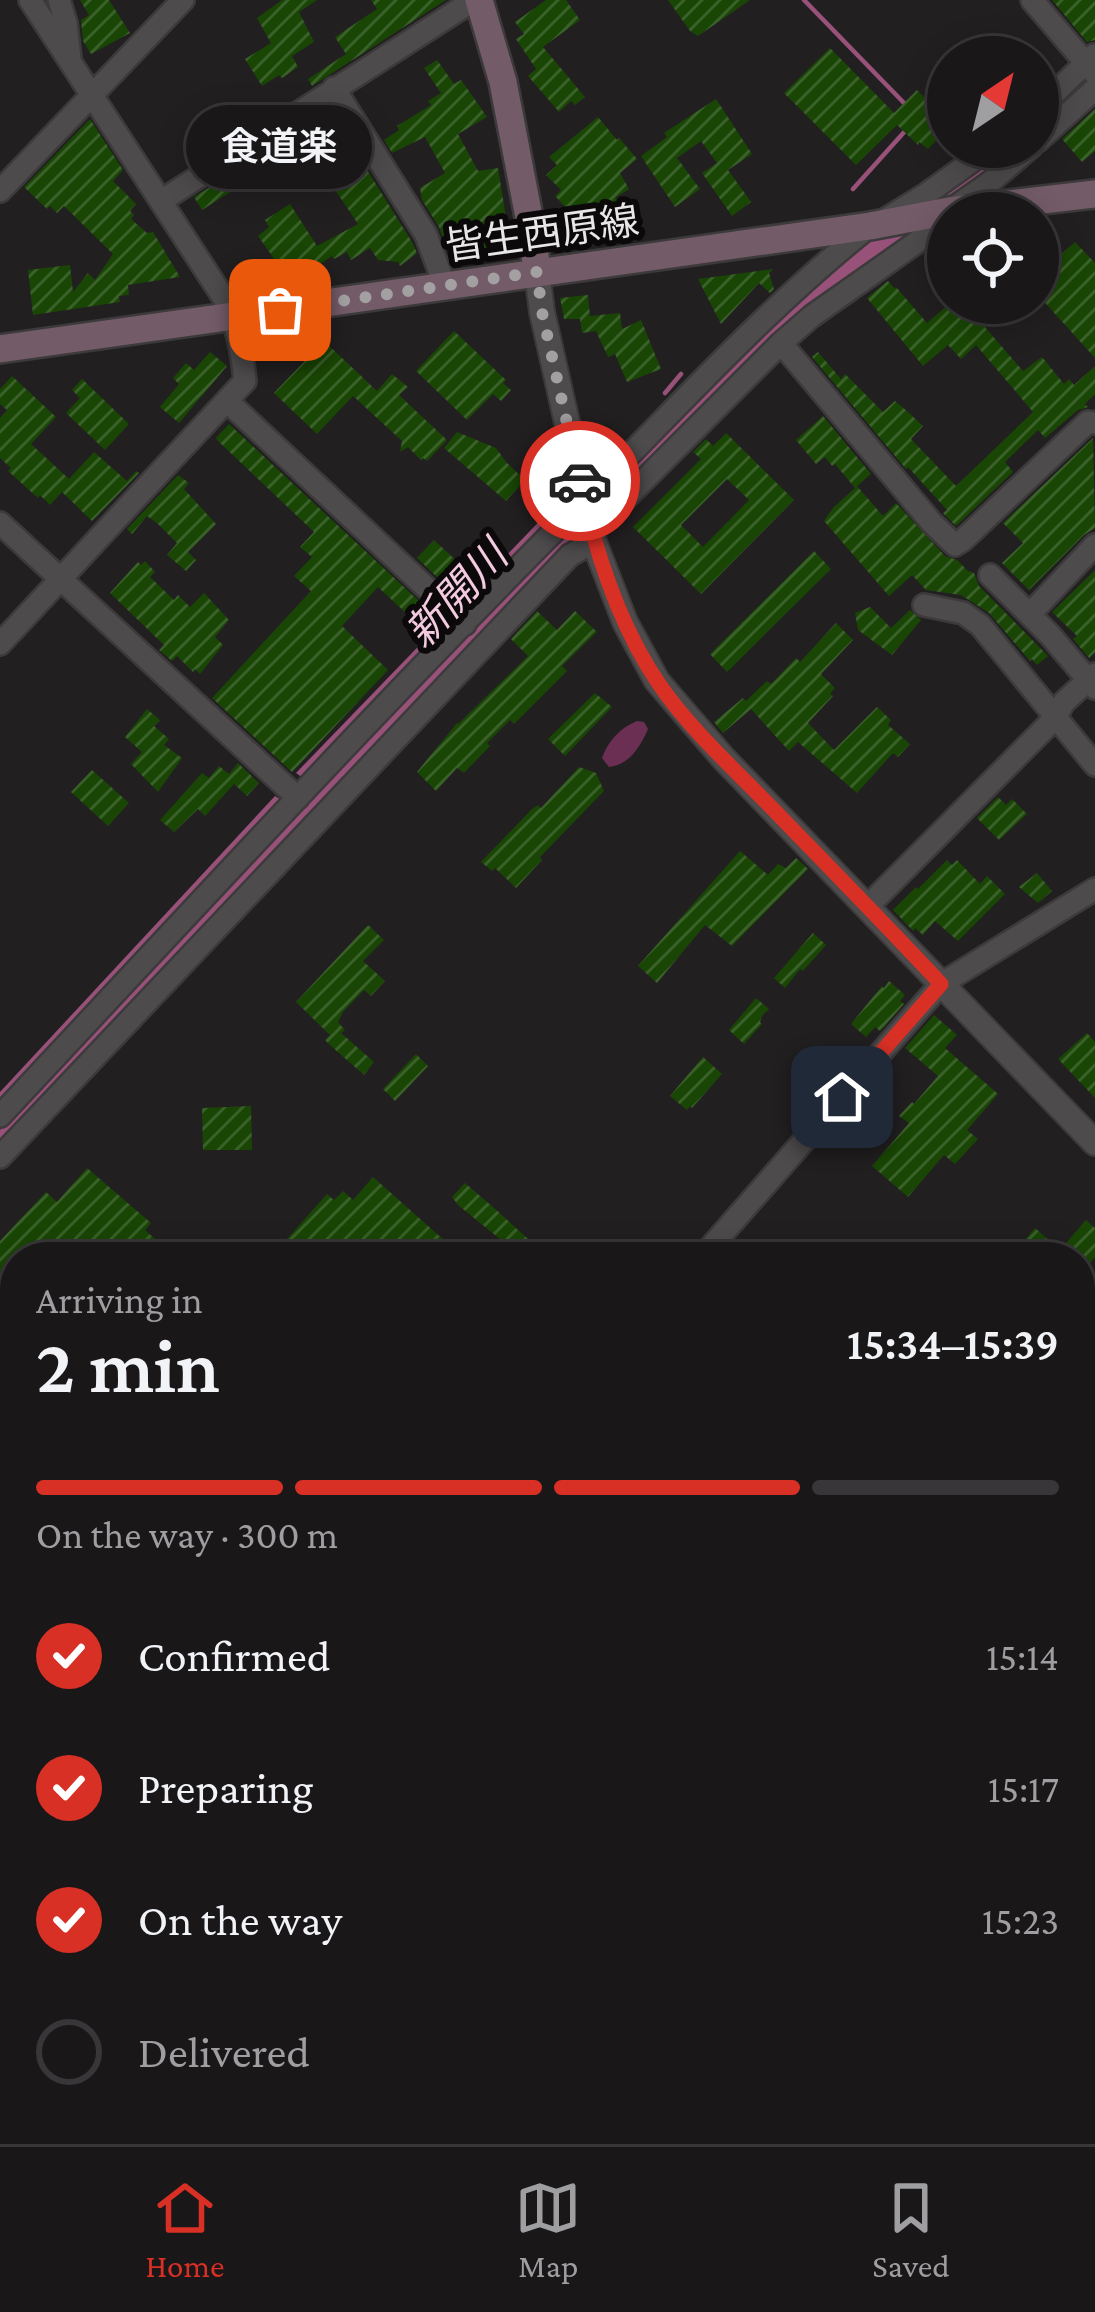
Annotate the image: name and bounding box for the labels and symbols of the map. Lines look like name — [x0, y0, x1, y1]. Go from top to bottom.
north arrow — [927, 36, 1059, 168]
callout: 食道楽 — [187, 106, 373, 190]
street label: 皆生西原線 — [442, 198, 642, 268]
pin — [229, 259, 331, 361]
courier — [520, 421, 640, 541]
water label: 新開川 — [396, 529, 519, 656]
pin — [791, 1046, 893, 1148]

